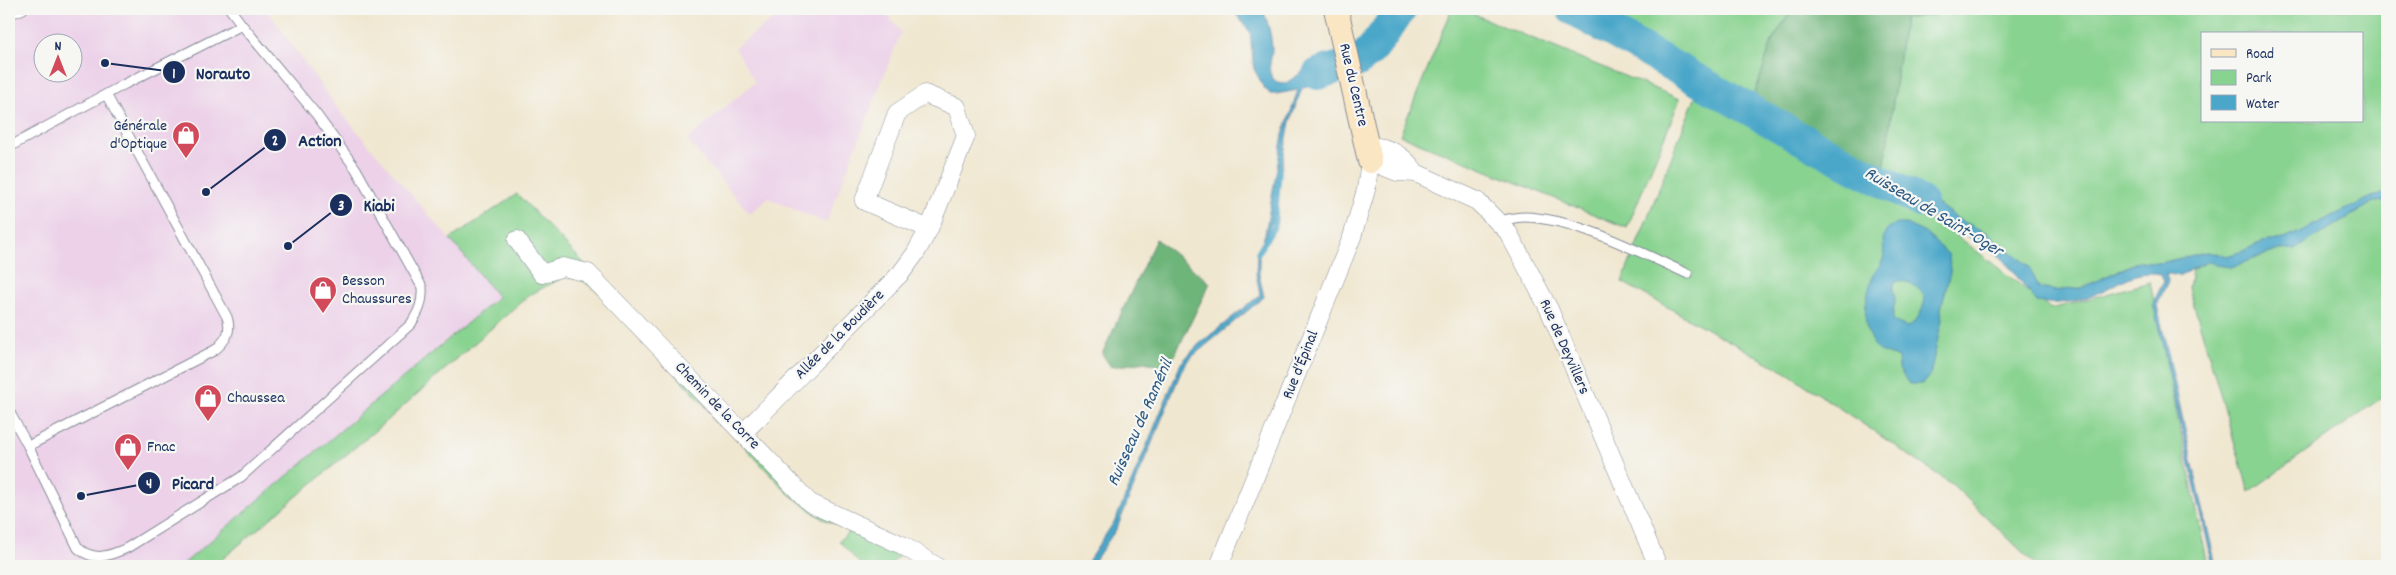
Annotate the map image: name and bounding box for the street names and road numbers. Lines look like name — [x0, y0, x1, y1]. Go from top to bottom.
street label: Rue du Centre — [1332, 41, 1374, 129]
street label: Allée de la Boudière — [790, 285, 890, 385]
street label: Rue de Deyvillers — [1533, 296, 1595, 399]
street label: Rue d’Épinal — [1277, 327, 1325, 403]
street label: Chemin de la Corre — [669, 357, 765, 455]

